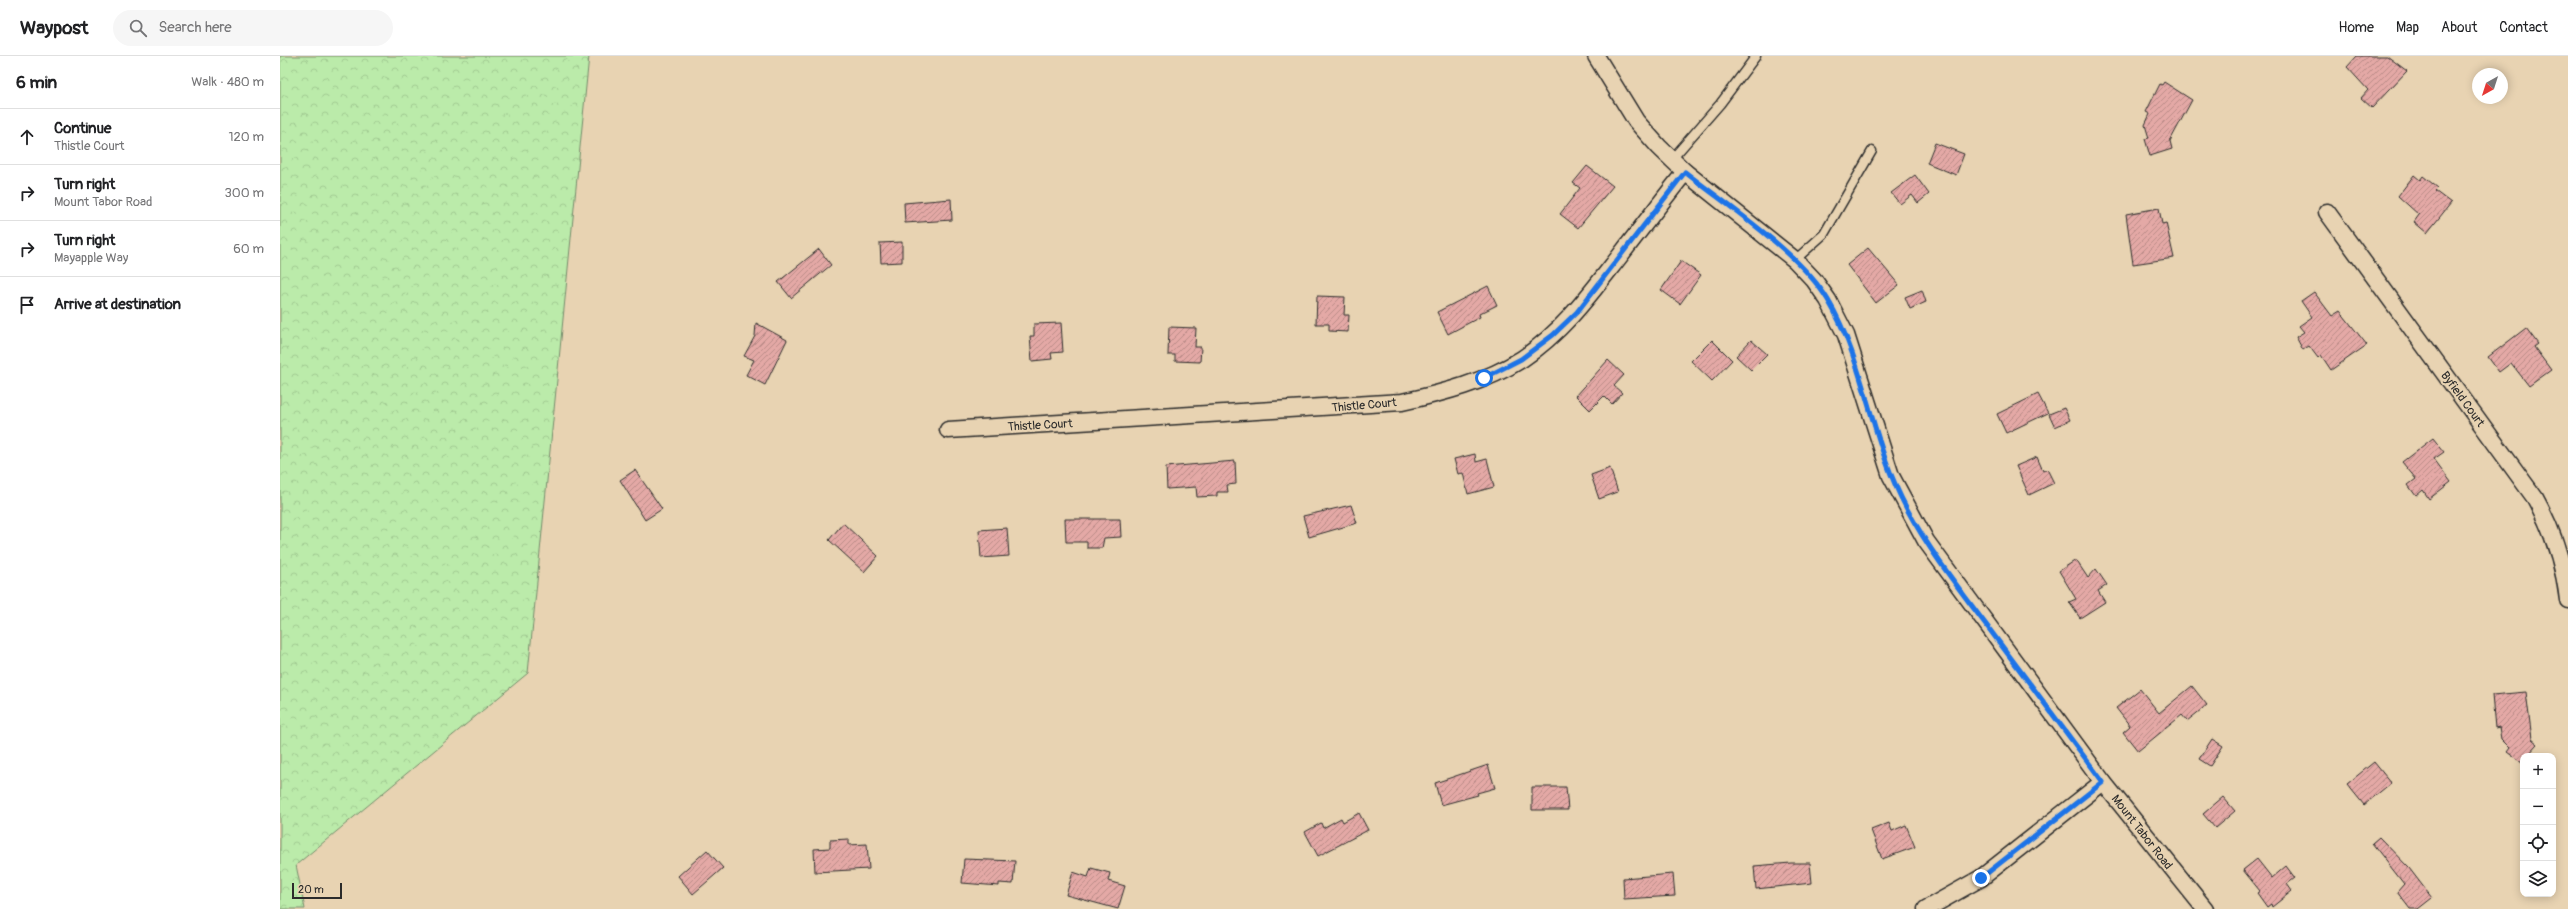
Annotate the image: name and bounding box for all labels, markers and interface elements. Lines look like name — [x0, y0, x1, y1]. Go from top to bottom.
search box — [113, 10, 393, 46]
text: Waypost — [20, 16, 89, 40]
icon: search — [127, 17, 149, 39]
text: Search here — [159, 18, 232, 37]
text: Home — [2339, 19, 2374, 36]
text: Map — [2396, 19, 2419, 36]
text: About — [2441, 19, 2477, 36]
text: Contact — [2499, 19, 2548, 36]
north arrow — [2472, 68, 2508, 104]
text: 6 min — [16, 72, 57, 93]
text: Walk · 480 m — [191, 74, 264, 90]
text: Continue — [54, 119, 112, 138]
icon: ahead — [16, 126, 38, 148]
text: 120 m — [228, 129, 264, 145]
text: Thistle Court — [54, 138, 125, 154]
text: Turn right — [54, 175, 115, 194]
icon: right — [16, 182, 38, 204]
text: 300 m — [225, 185, 264, 201]
text: Mount Tabor Road — [54, 194, 152, 210]
text: Turn right — [54, 231, 115, 250]
icon: right — [16, 238, 38, 260]
text: 60 m — [233, 241, 264, 257]
text: Mayapple Way — [54, 250, 128, 266]
icon: arrive — [16, 294, 38, 316]
text: Arrive at destination — [54, 295, 181, 314]
route start — [1475, 369, 1493, 387]
street label: Byfield Court — [2437, 369, 2488, 430]
street label: Thistle Court — [1331, 395, 1397, 416]
street label: Thistle Court — [1007, 416, 1073, 435]
map controls — [2520, 753, 2556, 897]
button: + — [2520, 753, 2556, 789]
button: − — [2520, 789, 2556, 825]
street label: Mount Tabor Road — [2108, 792, 2176, 873]
button: locate — [2520, 825, 2556, 861]
button: layers — [2520, 861, 2556, 897]
route end — [1972, 869, 1990, 887]
scale bar — [292, 881, 342, 900]
text: 20 m — [298, 883, 324, 896]

